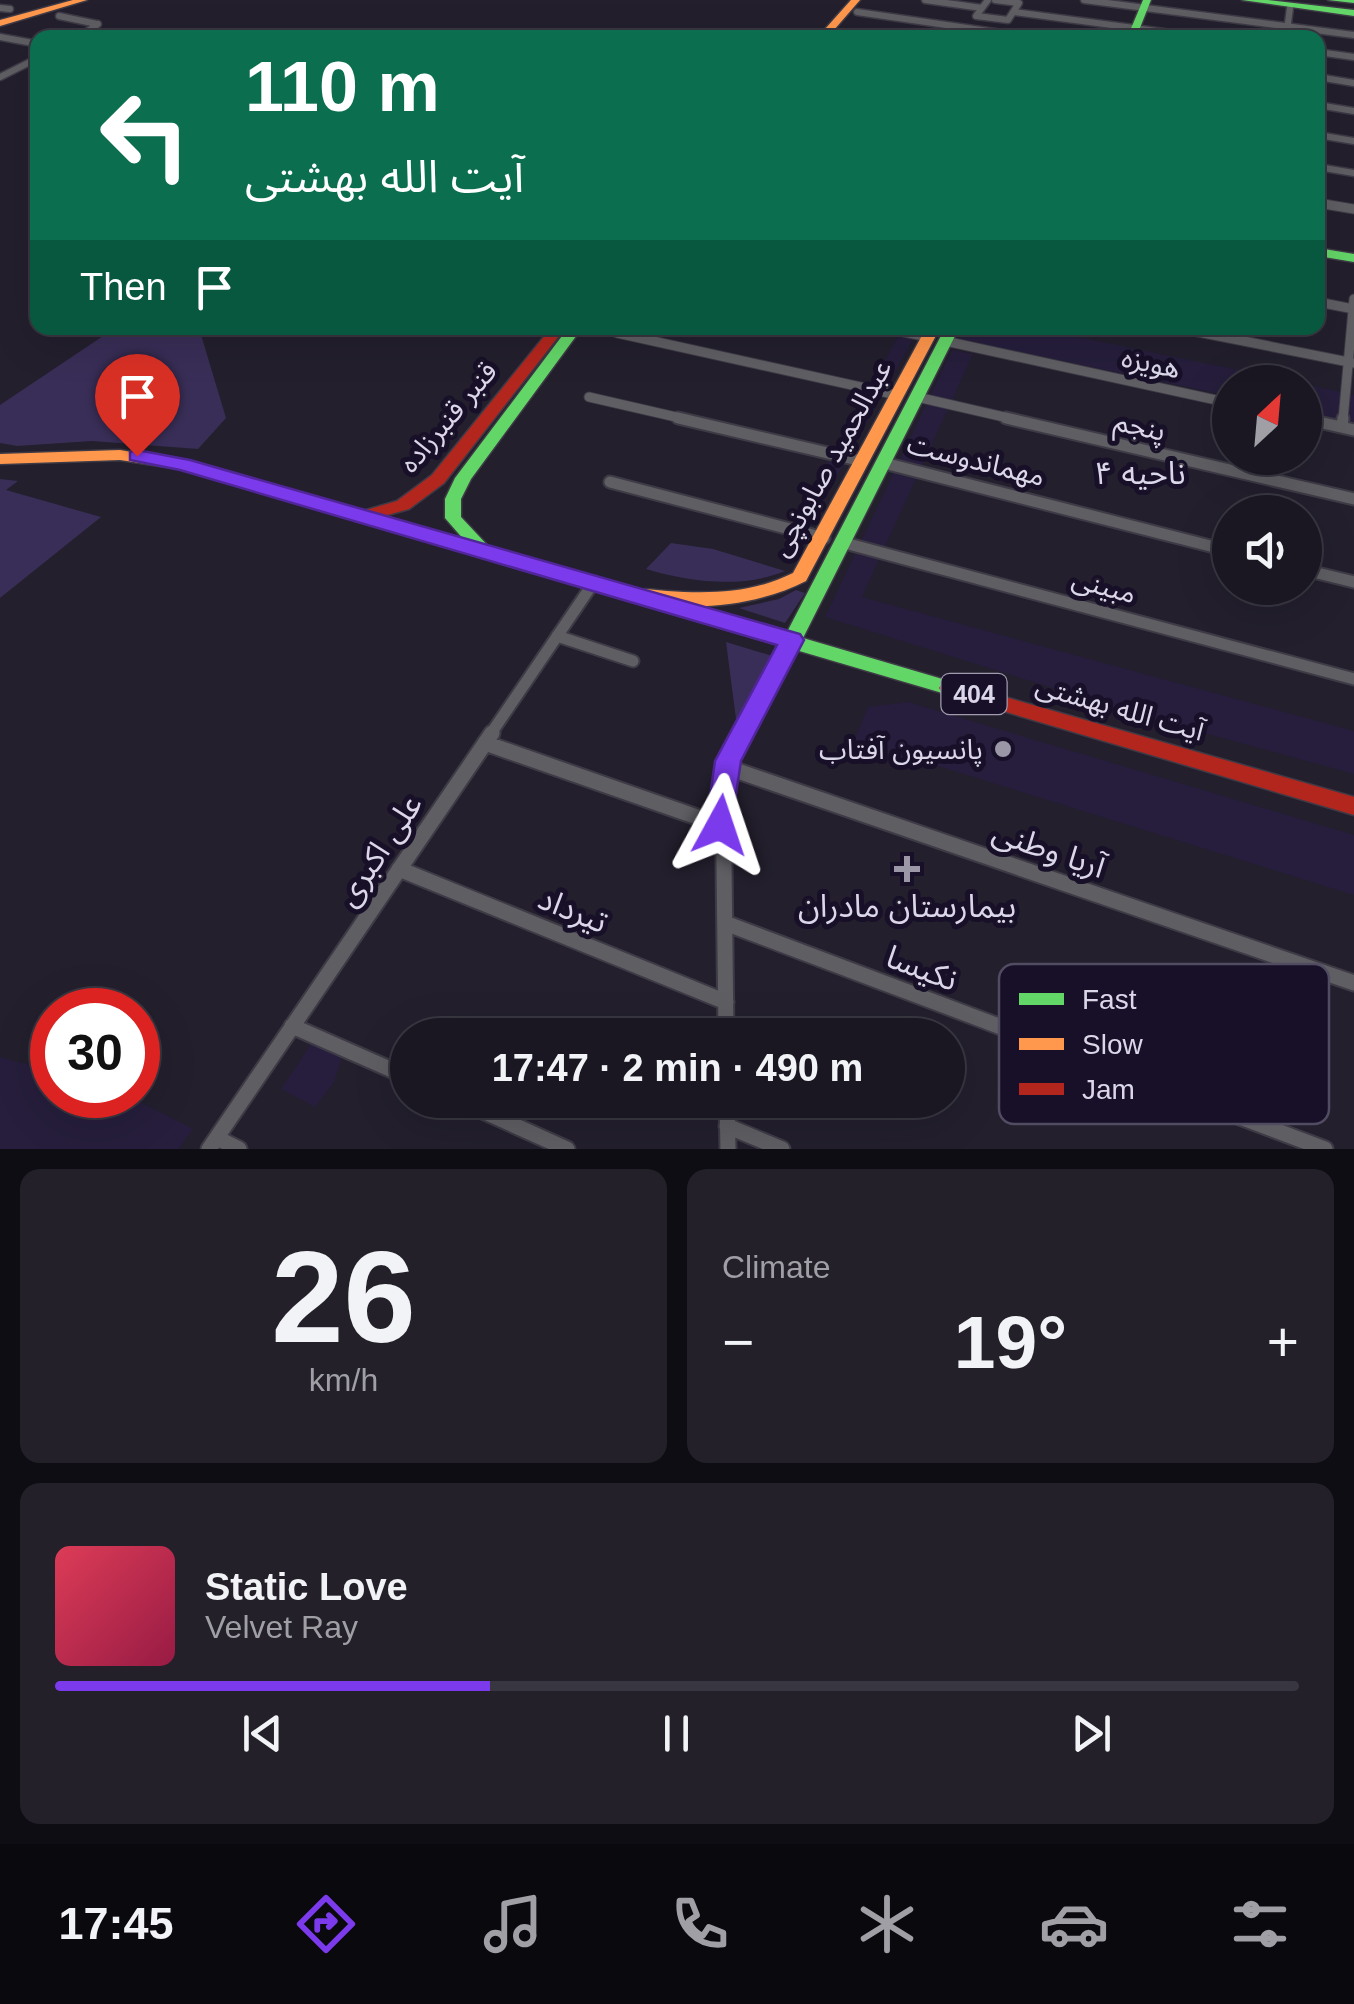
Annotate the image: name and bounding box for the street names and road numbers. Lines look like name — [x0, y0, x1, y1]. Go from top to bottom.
street label: هویزه — [1119, 342, 1183, 385]
street label: عبدالحمید صابونچی — [764, 354, 900, 563]
street label: قنبر قنبرزاده — [393, 356, 504, 479]
street label: پنجم — [1110, 405, 1169, 453]
street label: مهماندوست — [904, 428, 1048, 493]
street label: مبینی — [1068, 563, 1139, 610]
street label: آیت الله بهشتی — [1032, 669, 1209, 748]
road number: 404 — [942, 674, 1006, 714]
street label: علی‌ اکبری — [329, 787, 430, 913]
street label: آریا وطنی — [988, 813, 1112, 886]
street label: تیرداد — [533, 880, 613, 941]
street label: نکیسا — [881, 938, 963, 998]

